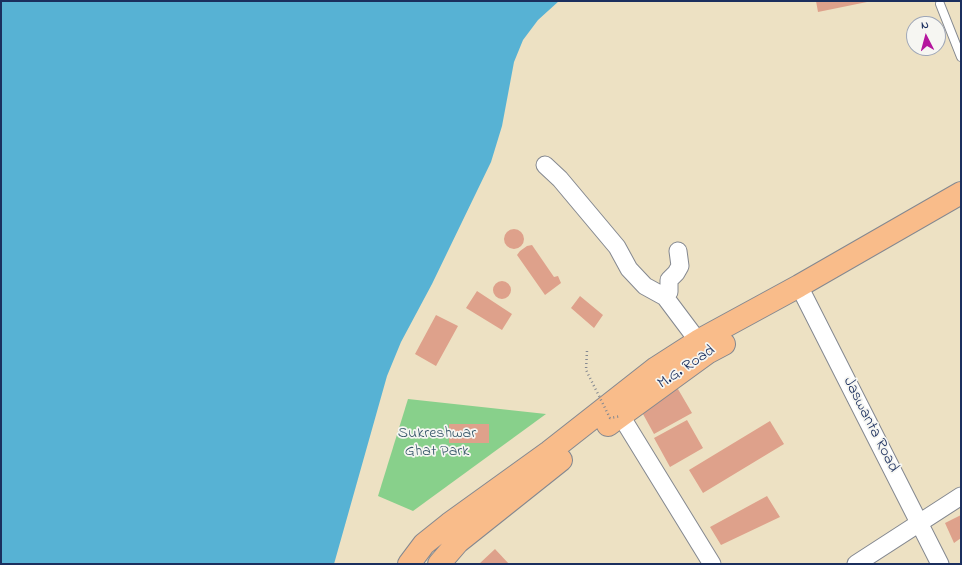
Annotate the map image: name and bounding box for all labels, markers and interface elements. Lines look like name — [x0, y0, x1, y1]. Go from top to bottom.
north arrow — [906, 16, 946, 56]
text: N — [920, 17, 929, 33]
street label: M.G. Road — [655, 342, 719, 394]
street label: Jaswanta Road — [838, 374, 902, 476]
park label: Sukreshwar Ghat Park — [398, 424, 476, 462]

